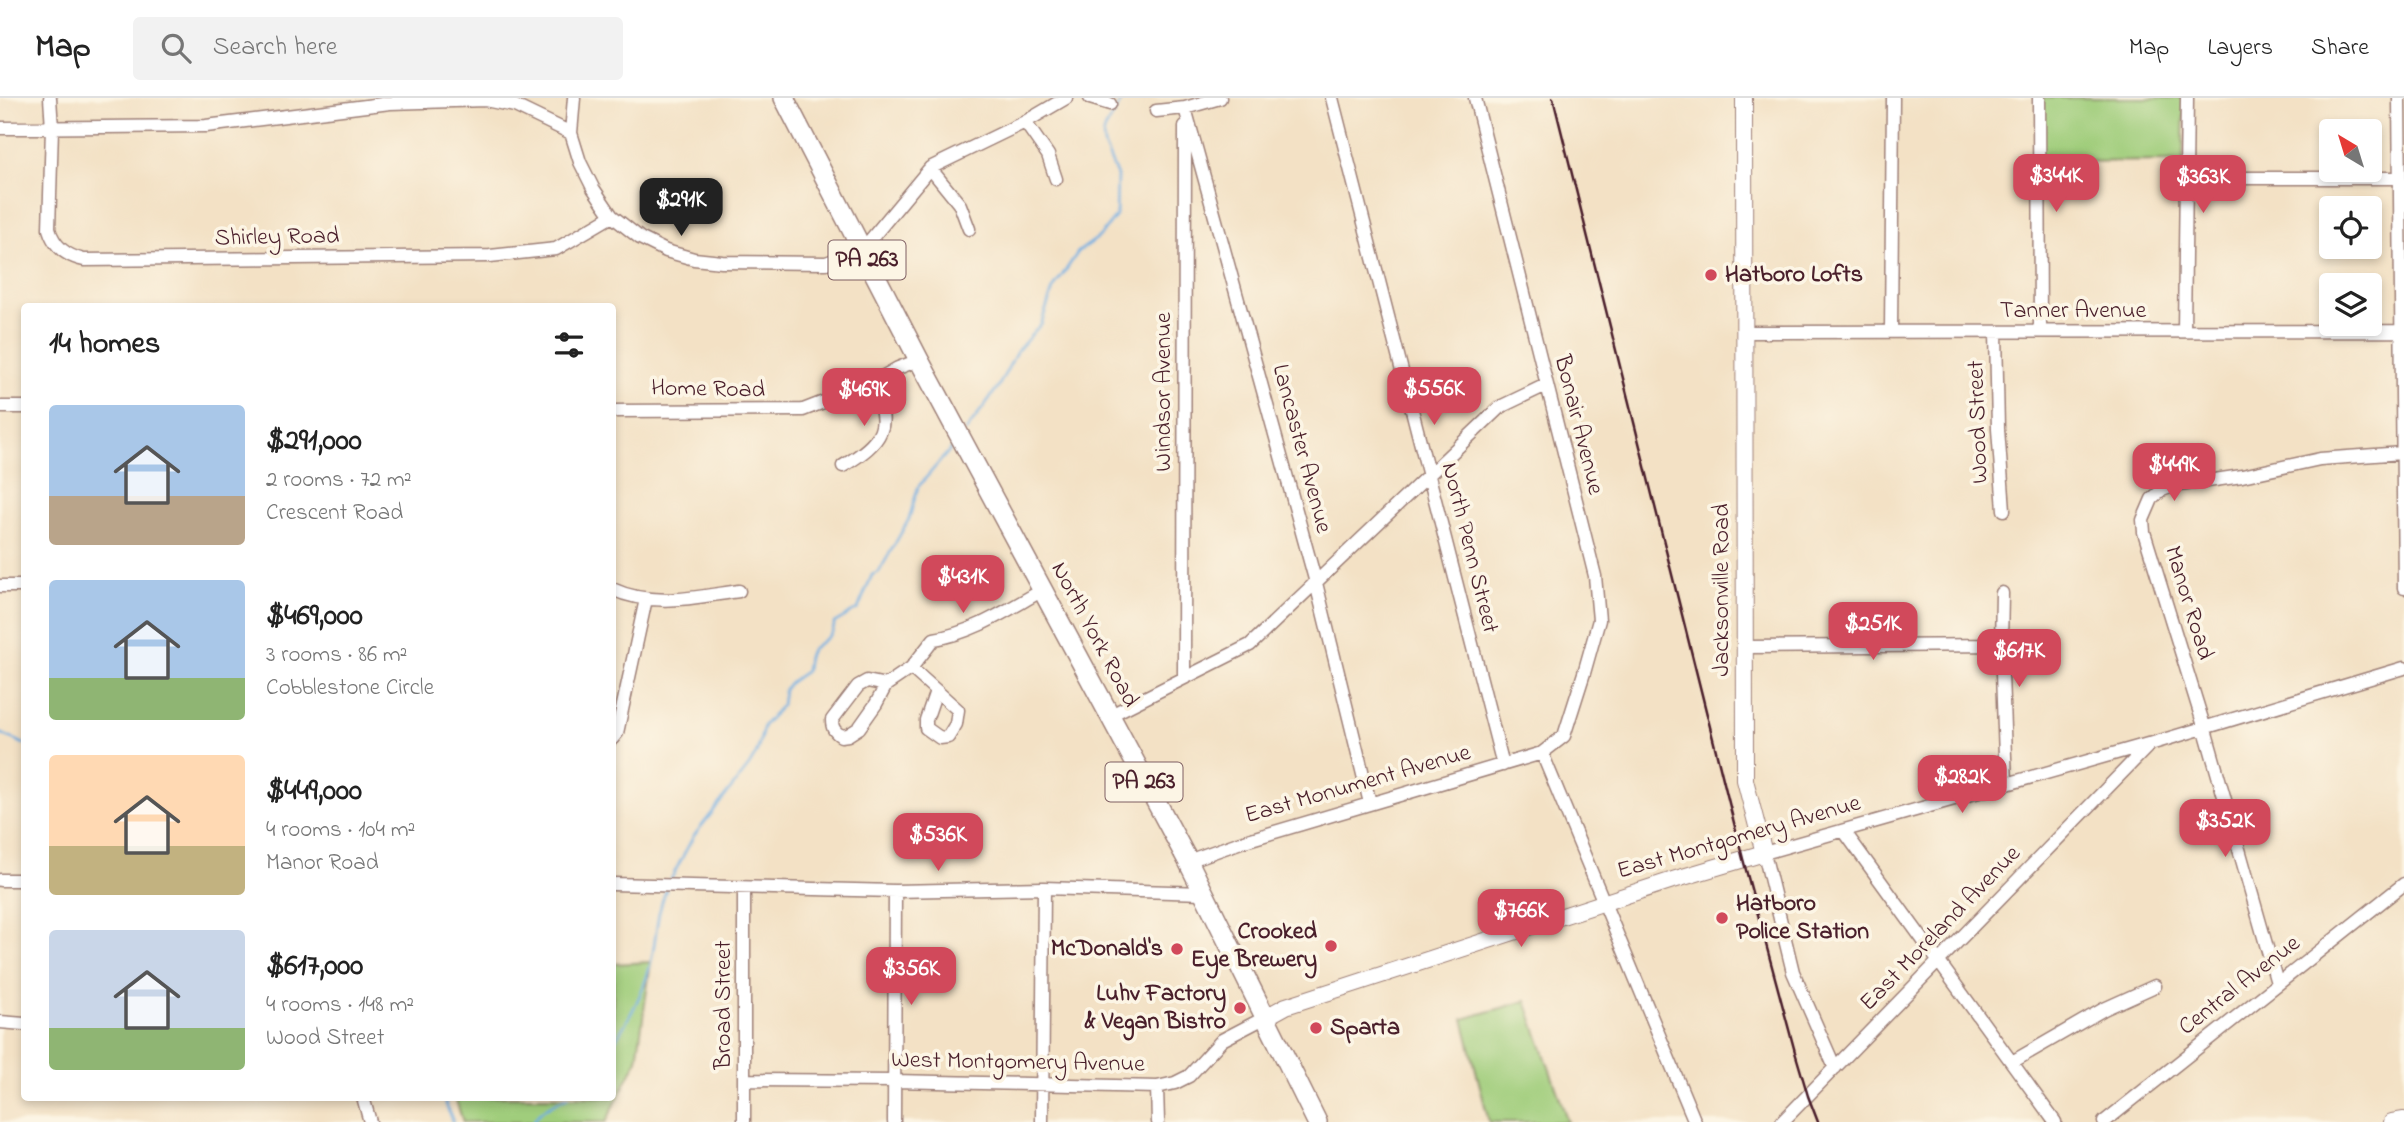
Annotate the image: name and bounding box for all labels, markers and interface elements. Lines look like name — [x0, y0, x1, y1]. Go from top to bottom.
search box — [133, 17, 623, 80]
text: Map — [35, 24, 91, 72]
icon: search — [157, 29, 195, 67]
text: Search here — [213, 29, 337, 67]
text: Map — [2129, 31, 2169, 66]
text: Layers — [2207, 31, 2273, 66]
text: Share — [2311, 31, 2369, 66]
north arrow — [2319, 119, 2382, 182]
map controls — [2319, 119, 2382, 336]
pin: $344K — [2007, 155, 2105, 214]
pin: $363K — [2154, 156, 2252, 215]
text: $344K — [2029, 160, 2083, 193]
text: $363K — [2176, 161, 2230, 194]
pin: $291K — [632, 178, 730, 238]
text: $291K — [656, 184, 706, 217]
button: locate — [2319, 196, 2382, 259]
street label: Shirley Road — [214, 219, 340, 258]
road number: PA 263 — [828, 240, 906, 280]
place label: Hatboro Lofts — [1725, 258, 1863, 293]
marker: Hatboro Lofts — [1703, 267, 1719, 283]
button: layers — [2319, 273, 2382, 336]
street label: Tanner Avenue — [2000, 294, 2146, 329]
street label: Windsor Avenue — [1147, 312, 1182, 472]
text: 14 homes — [49, 323, 160, 367]
icon: filters — [550, 326, 588, 364]
street label: Bonair Avenue — [1543, 350, 1612, 499]
street label: Wood Street — [1959, 360, 1999, 484]
street label: Lancaster Avenue — [1262, 361, 1340, 538]
pin: $469K — [815, 368, 913, 428]
pin: $556K — [1385, 368, 1483, 427]
street label: Home Road — [651, 372, 766, 409]
text: $556K — [1403, 373, 1465, 406]
text: $469K — [838, 374, 890, 407]
text: $291,000 — [266, 420, 362, 464]
icon: home — [105, 433, 189, 517]
pin: $449K — [2125, 444, 2223, 503]
text: $449K — [2149, 449, 2199, 482]
street label: North Penn Street — [1431, 459, 1507, 637]
text: 2 rooms · 72 m² — [266, 464, 412, 497]
text: Crescent Road — [266, 497, 403, 530]
street label: Jacksonville Road — [1705, 503, 1740, 676]
street label: Manor Road — [2154, 542, 2222, 665]
pin: $431K — [914, 556, 1012, 615]
street label: North York Road — [1041, 556, 1147, 715]
text: $431K — [937, 561, 989, 594]
text: $469,000 — [266, 595, 363, 639]
pin: $251K — [1824, 602, 1922, 662]
icon: home — [105, 608, 189, 692]
text: $251K — [1845, 608, 1901, 641]
pin: $617K — [1970, 630, 2068, 689]
text: $617K — [1993, 635, 2045, 668]
text: 3 rooms · 86 m² — [266, 639, 407, 672]
text: Cobblestone Circle — [266, 672, 434, 705]
street label: East Monument Avenue — [1241, 736, 1475, 834]
pin: $282K — [1913, 756, 2011, 815]
text: $282K — [1934, 761, 1990, 794]
road number: PA 263 — [1106, 762, 1182, 802]
text: $449,000 — [266, 770, 362, 814]
icon: home — [105, 783, 189, 867]
street label: East Montgomery Avenue — [1613, 786, 1865, 891]
pin: $352K — [2176, 800, 2274, 859]
text: $352K — [2195, 805, 2255, 838]
text: 4 rooms · 104 m² — [266, 814, 415, 847]
pin: $536K — [889, 814, 987, 873]
text: $536K — [909, 819, 967, 852]
street label: East Moreland Avenue — [1852, 838, 2030, 1020]
text: Manor Road — [266, 847, 379, 880]
place label: Hatboro Police Station — [1736, 887, 1869, 950]
pin: $766K — [1472, 890, 1570, 949]
text: $766K — [1494, 895, 1548, 928]
marker: Hatboro Police Station — [1714, 910, 1730, 926]
place label: Crooked Eye Brewery — [1191, 915, 1318, 979]
street label: Central Avenue — [2172, 927, 2309, 1045]
place label: McDonald's — [1051, 932, 1163, 967]
marker: Crooked Eye Brewery — [1323, 938, 1339, 954]
street label: Broad Street — [707, 941, 742, 1071]
marker: McDonald's — [1169, 941, 1185, 957]
text: $617,000 — [266, 945, 363, 989]
pin: $356K — [862, 948, 960, 1007]
text: $356K — [882, 953, 940, 986]
icon: home — [105, 958, 189, 1042]
place label: Luhv Factory & Vegan Bistro — [1084, 977, 1226, 1041]
text: 4 rooms · 148 m² — [266, 989, 414, 1022]
marker: Luhv Factory & Vegan Bistro — [1232, 1000, 1248, 1016]
place label: Sparta — [1330, 1011, 1400, 1046]
marker: Sparta — [1308, 1020, 1324, 1036]
text: Wood Street — [266, 1022, 384, 1055]
street label: West Montgomery Avenue — [891, 1043, 1145, 1084]

